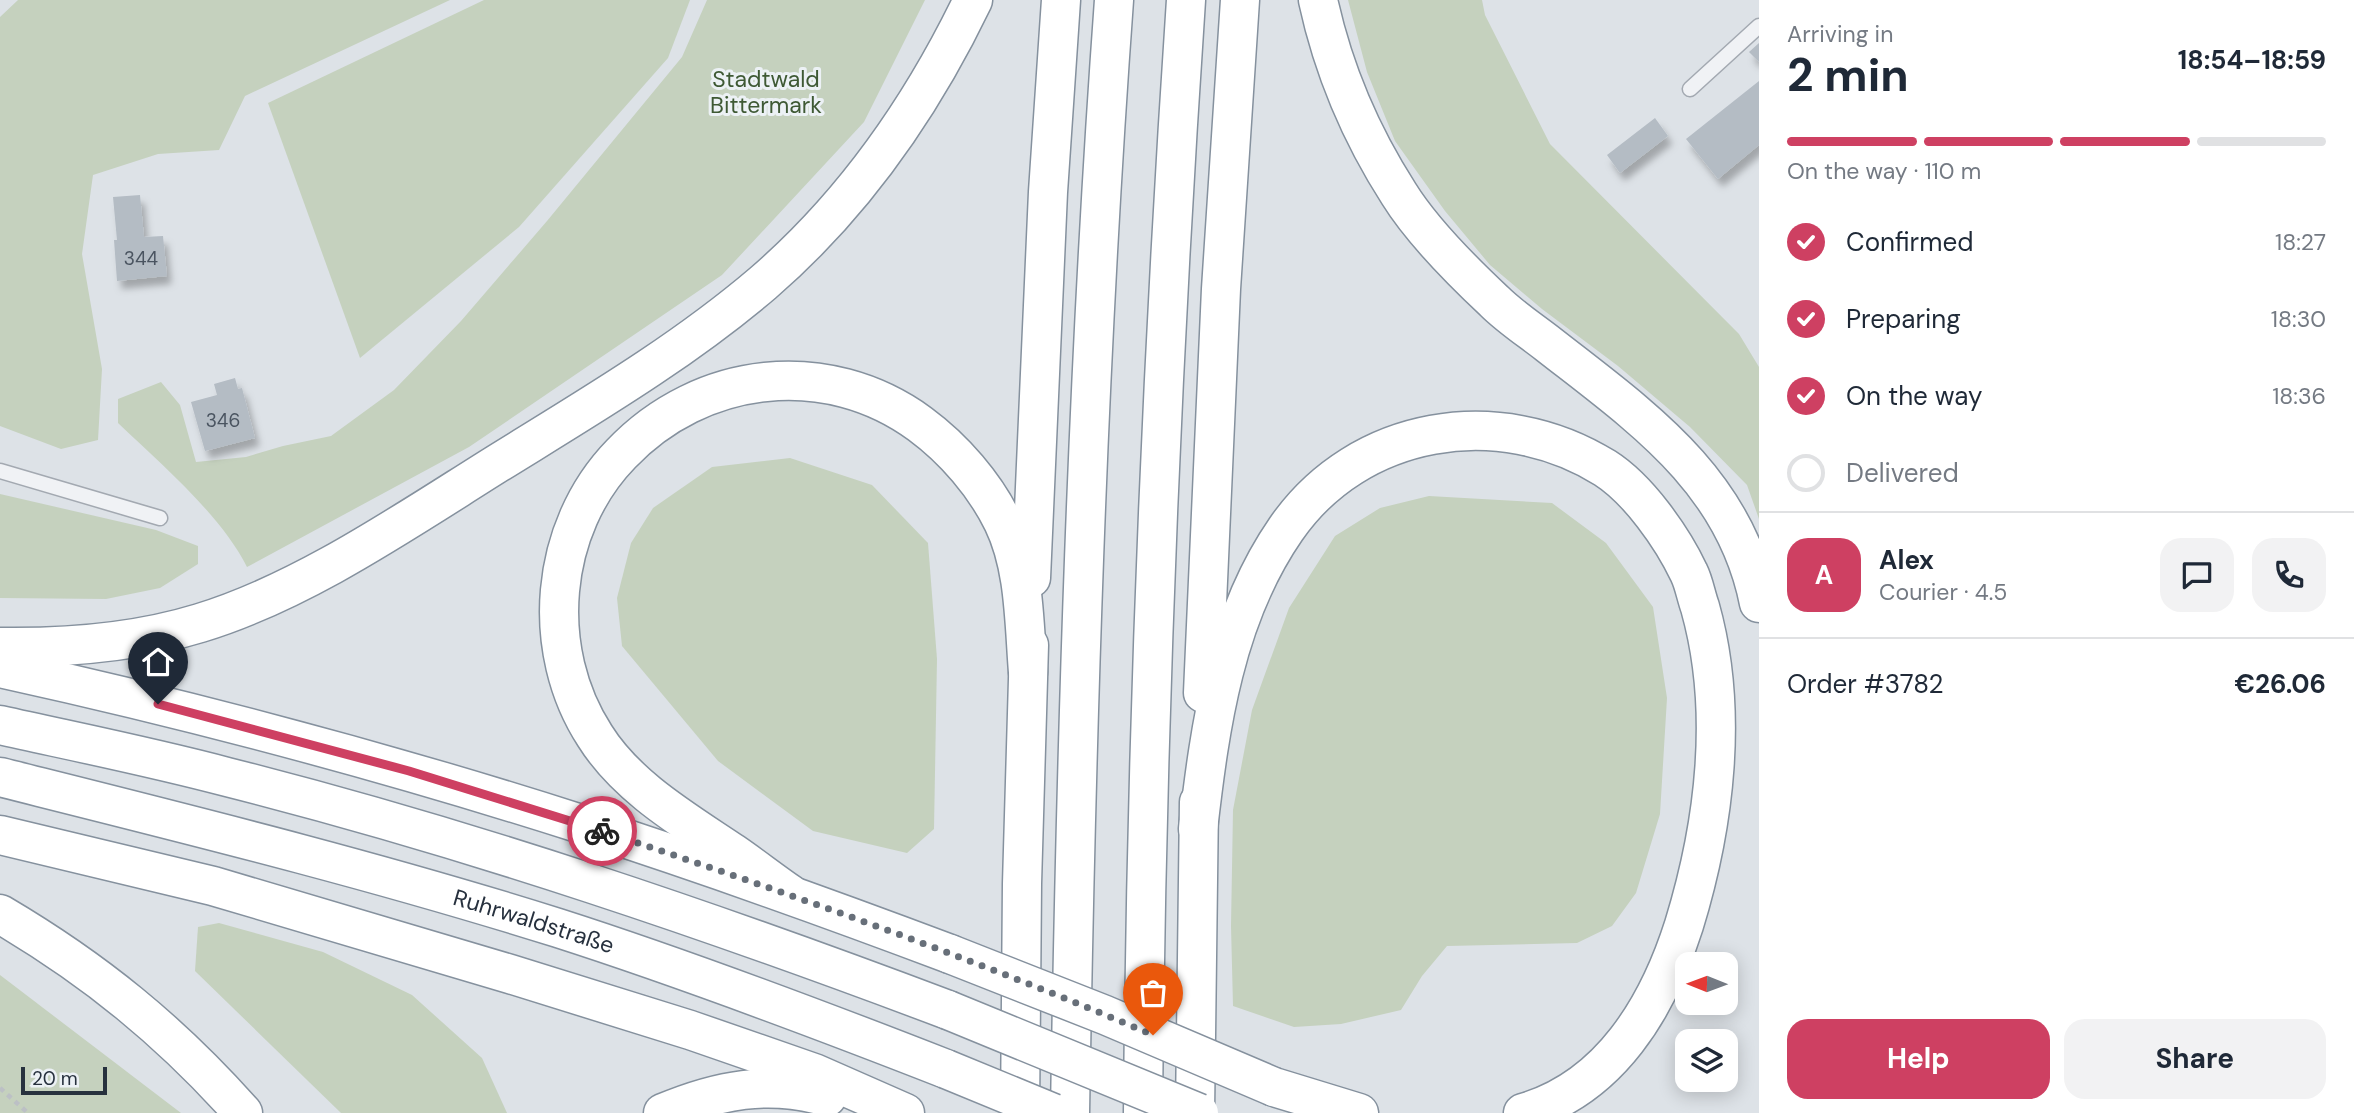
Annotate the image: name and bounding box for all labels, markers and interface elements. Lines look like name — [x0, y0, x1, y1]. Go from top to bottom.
text: Arriving in — [1787, 19, 1893, 49]
text: 18:54–18:59 — [2178, 43, 2326, 77]
text: 2 min — [1787, 45, 1909, 105]
park label: Stadtwald Bittermark — [710, 64, 822, 120]
text: On the way · 110 m — [1787, 156, 1981, 186]
icon: check — [1787, 223, 1825, 261]
text: Confirmed — [1846, 225, 1973, 259]
text: 18:27 — [2275, 227, 2326, 257]
house number: 344 — [124, 246, 158, 271]
icon: check — [1787, 300, 1825, 338]
text: Preparing — [1846, 302, 1961, 336]
text: 18:30 — [2271, 304, 2326, 334]
icon: check — [1787, 377, 1825, 415]
text: On the way — [1846, 379, 1982, 413]
text: 18:36 — [2272, 381, 2326, 411]
house number: 346 — [206, 408, 240, 433]
text: Delivered — [1846, 456, 1959, 490]
button: chat — [2160, 538, 2234, 612]
button: phone — [2252, 538, 2326, 612]
text: Alex — [1879, 543, 1934, 577]
text: A — [1815, 558, 1833, 592]
text: Courier · 4.5 — [1879, 577, 2007, 607]
pin — [128, 632, 188, 704]
icon: home — [139, 643, 177, 681]
text: Order #3782 — [1787, 667, 1943, 701]
text: €26.06 — [2235, 667, 2326, 701]
courier — [567, 796, 637, 866]
icon: bike — [583, 812, 621, 850]
street label: Ruhrwaldstraße — [450, 882, 618, 960]
north arrow — [1675, 952, 1738, 1015]
map controls — [1675, 952, 1738, 1092]
pin — [1123, 963, 1183, 1035]
icon: bag — [1134, 974, 1172, 1012]
button: Help — [1787, 1019, 2050, 1099]
button: Share — [2064, 1019, 2326, 1099]
button: layers — [1675, 1029, 1738, 1092]
scale bar — [21, 1064, 107, 1096]
text: 20 m — [32, 1066, 78, 1091]

